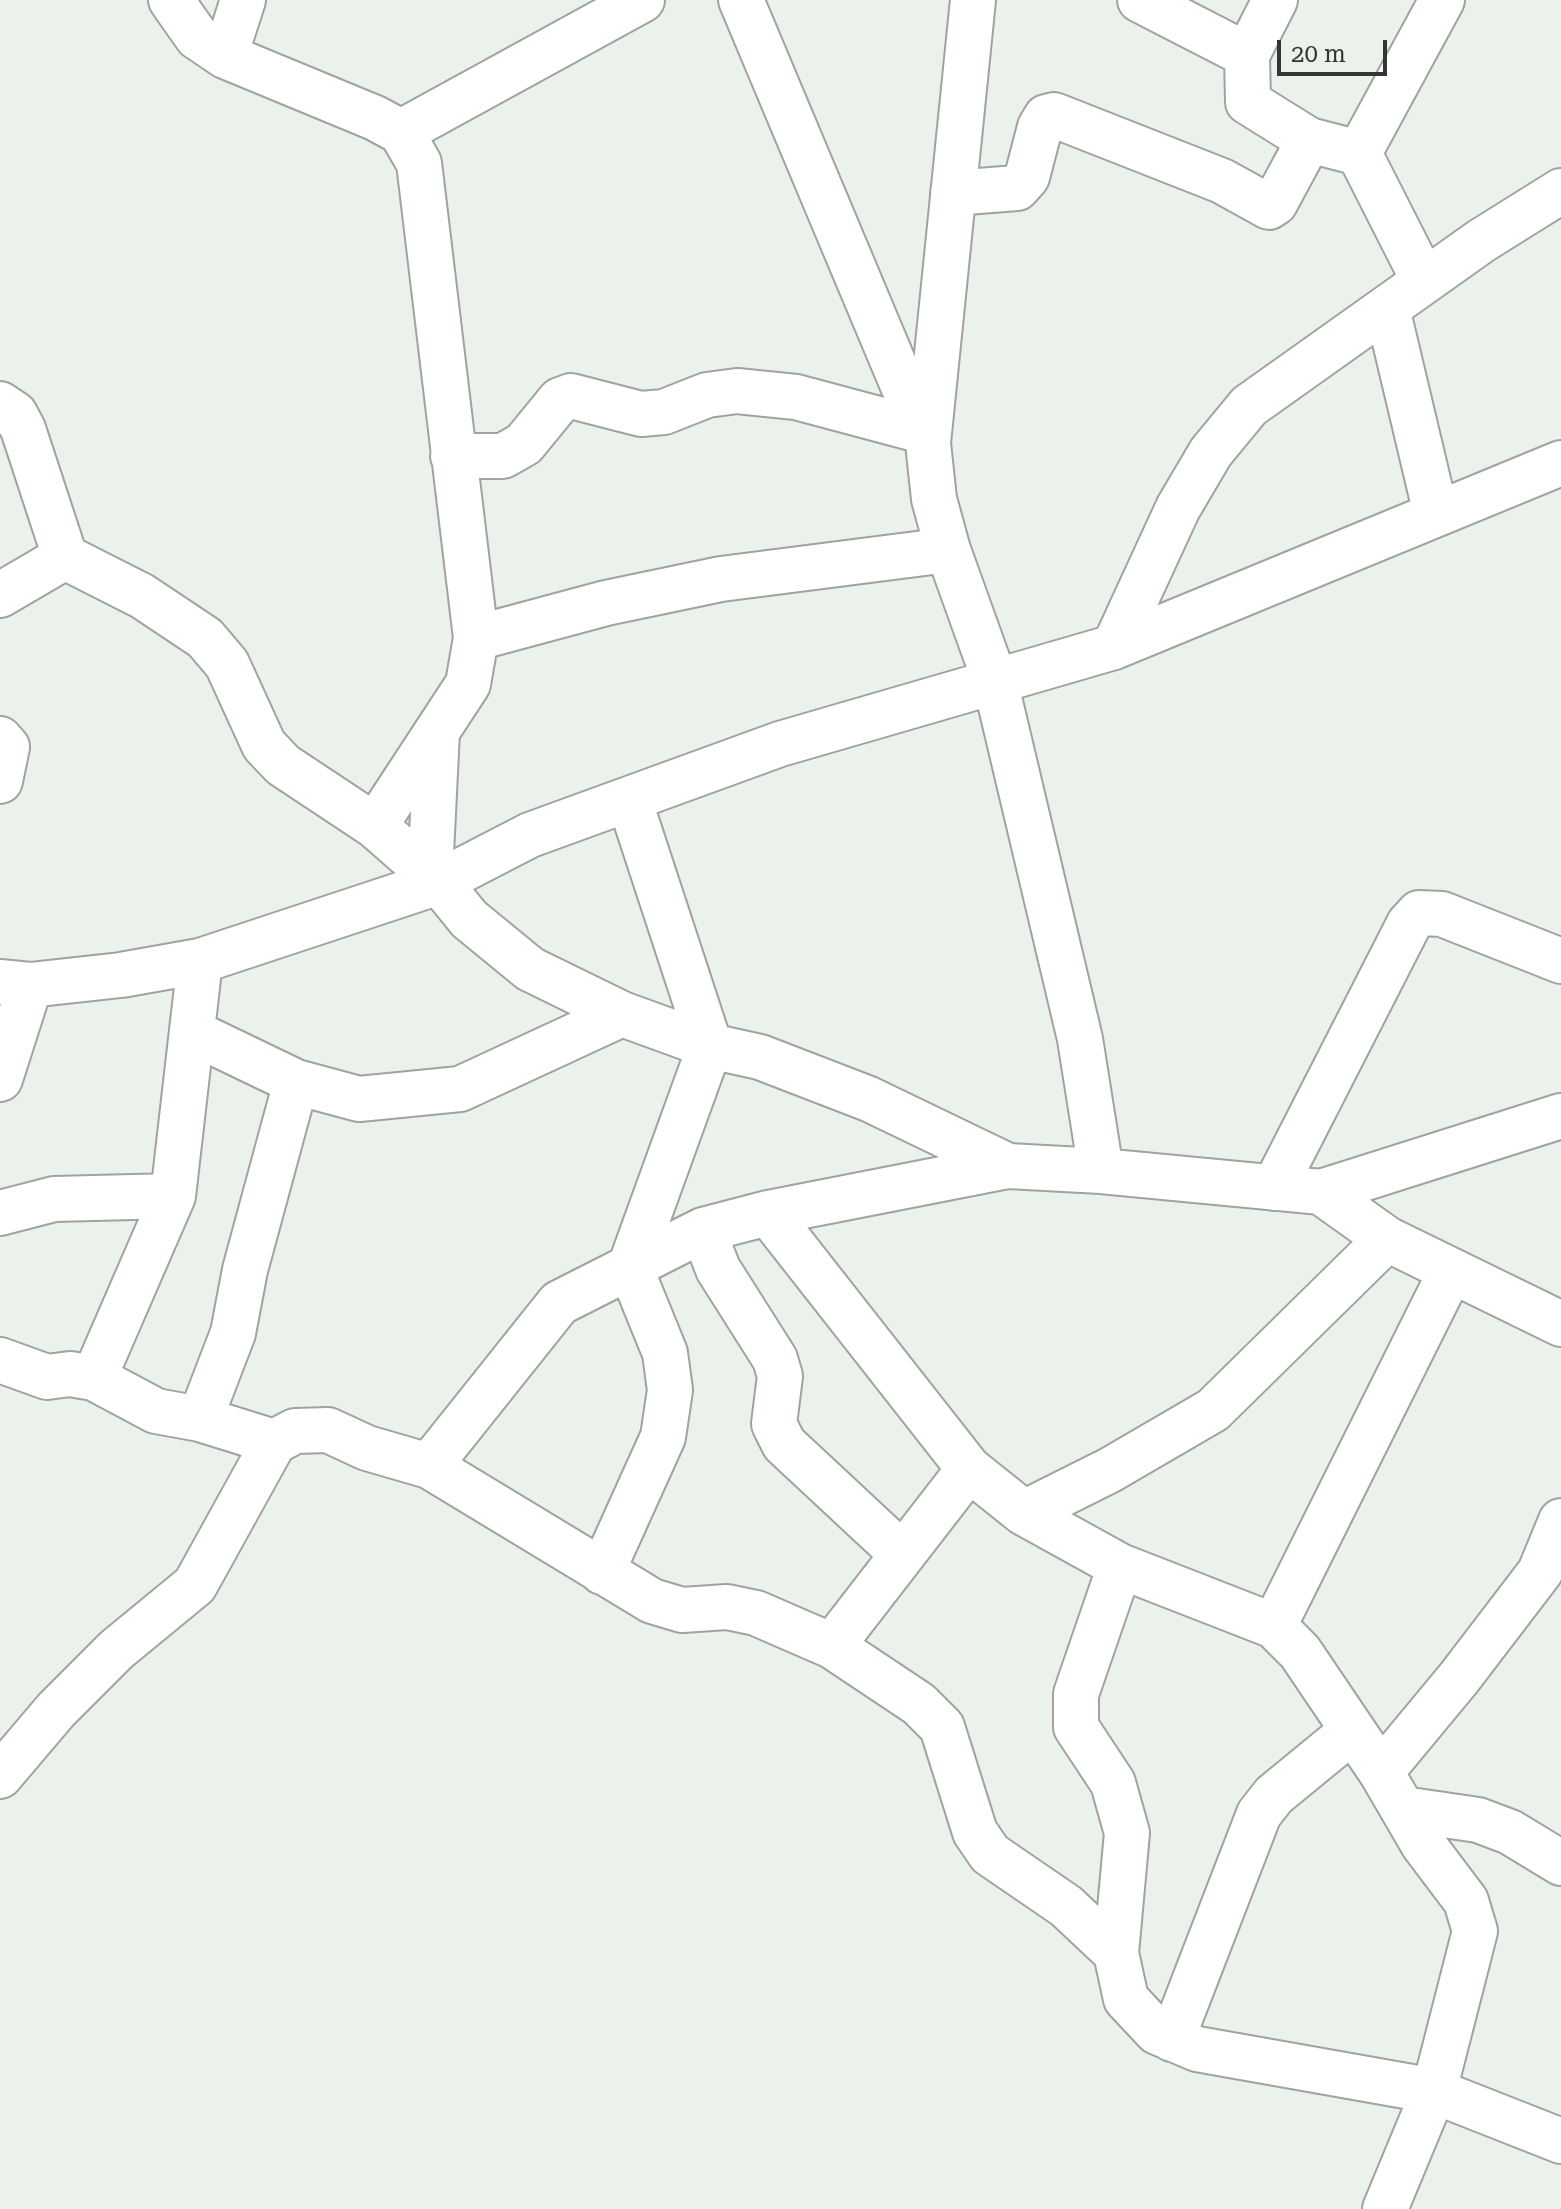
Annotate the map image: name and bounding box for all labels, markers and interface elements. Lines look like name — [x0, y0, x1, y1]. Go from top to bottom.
scale bar — [1281, 24, 1391, 74]
text: 20 m — [1291, 40, 1346, 68]

